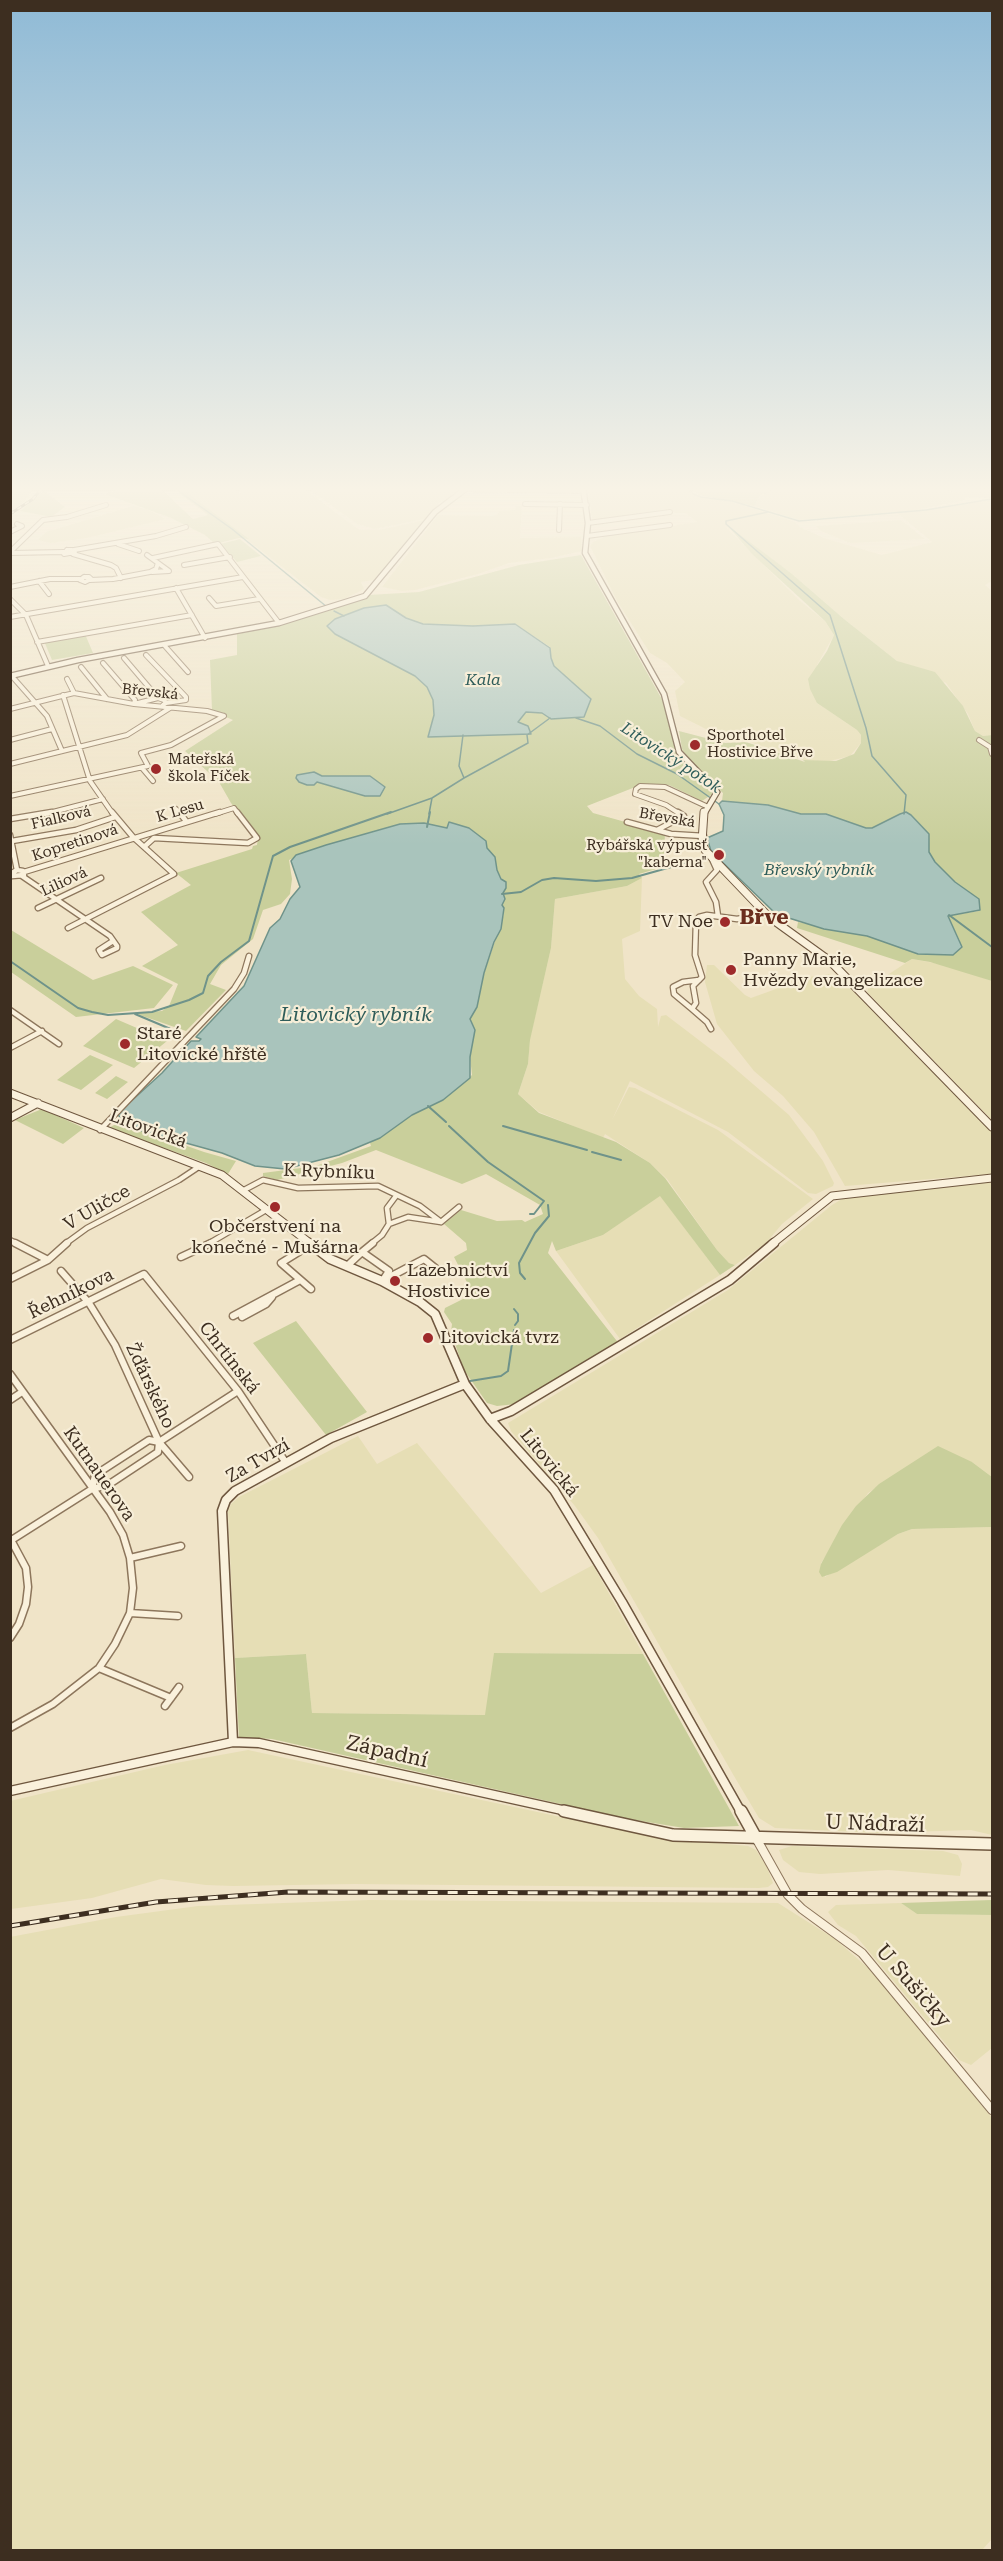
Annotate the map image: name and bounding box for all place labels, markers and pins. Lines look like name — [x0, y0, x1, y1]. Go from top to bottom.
place label: Sporthotel Hostivice Břve — [707, 727, 813, 762]
marker: Sporthotel Hostivice Břve — [688, 738, 702, 752]
place label: Mateřská škola Fíček — [168, 751, 250, 786]
marker: Mateřská škola Fíček — [149, 762, 163, 776]
place label: Rybářská výpusť "kaberna" — [586, 837, 707, 872]
marker: Rybářská výpusť "kaberna" — [712, 848, 726, 862]
place label: TV Noe — [648, 911, 713, 933]
marker: TV Noe — [718, 915, 732, 929]
place label: Panny Marie, Hvězdy evangelizace — [743, 949, 923, 992]
marker: Panny Marie, Hvězdy evangelizace — [724, 963, 738, 977]
place label: Staré Litovické hřště — [137, 1023, 267, 1066]
marker: Staré Litovické hřště — [118, 1037, 132, 1051]
marker: Občerstvení na konečné - Mušárna — [268, 1200, 282, 1214]
place label: Občerstvení na konečné - Mušárna — [191, 1216, 359, 1258]
place label: Lazebnictví Hostivice — [407, 1260, 508, 1302]
marker: Lazebnictví Hostivice — [388, 1274, 402, 1288]
place label: Litovická tvrz — [440, 1327, 559, 1349]
marker: Litovická tvrz — [421, 1331, 435, 1345]

